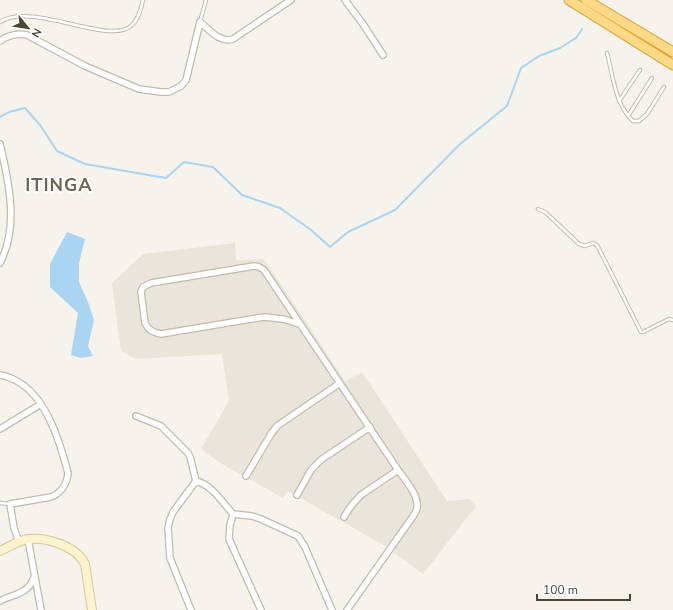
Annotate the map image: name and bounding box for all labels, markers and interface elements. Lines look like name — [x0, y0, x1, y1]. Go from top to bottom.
north arrow — [8, 8, 48, 48]
text: N — [28, 25, 45, 40]
district label: ITINGA — [25, 173, 93, 197]
scale bar — [537, 576, 630, 602]
text: 100 m — [543, 582, 578, 598]

